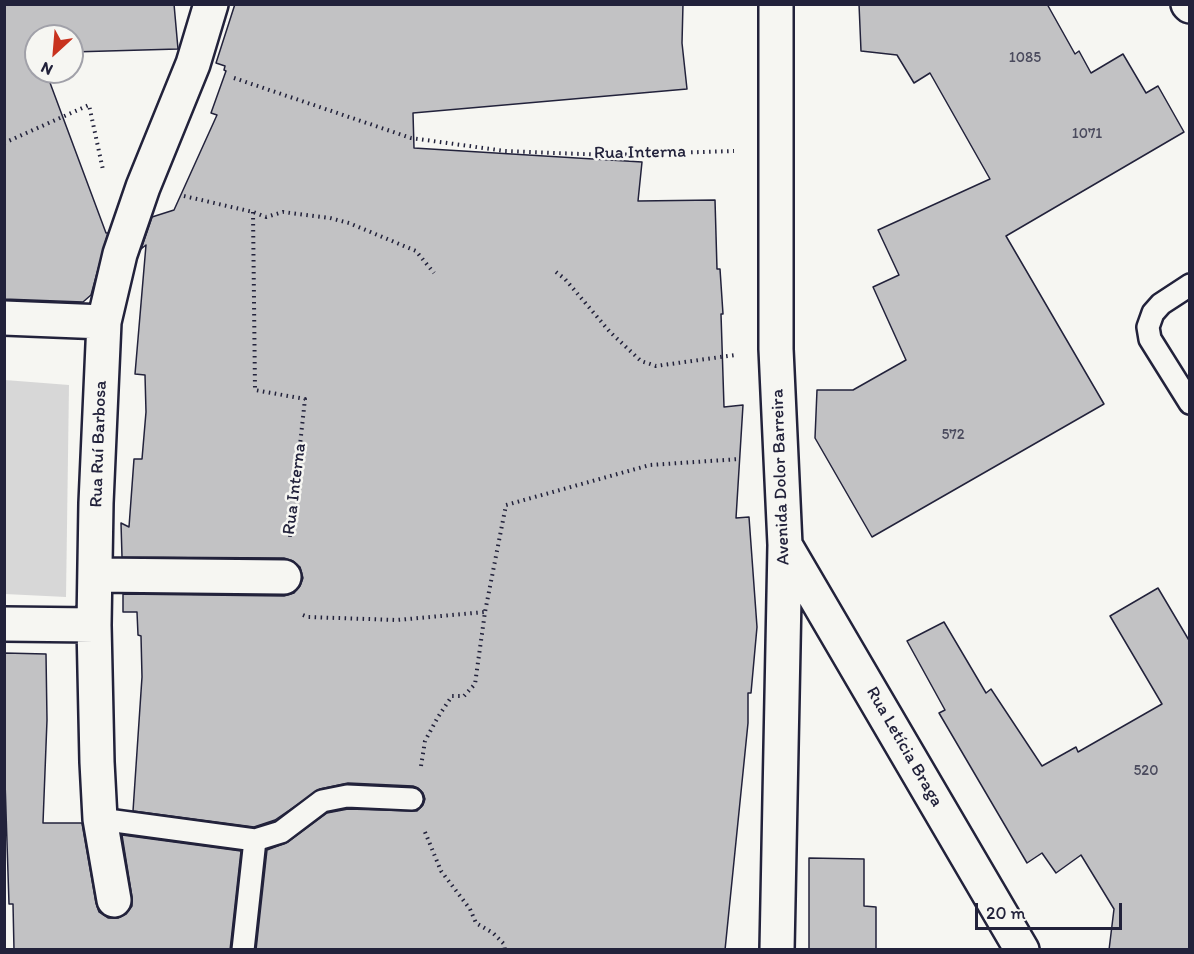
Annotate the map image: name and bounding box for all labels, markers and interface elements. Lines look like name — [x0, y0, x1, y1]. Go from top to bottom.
north arrow — [24, 24, 84, 84]
house number: 1085 — [1009, 49, 1041, 67]
text: N — [38, 58, 56, 80]
house number: 1071 — [1072, 125, 1102, 143]
street label: Rua Interna — [594, 141, 686, 165]
street label: Rua Ruí Barbosa — [86, 380, 112, 508]
street label: Avenida Dolor Barreira — [767, 388, 795, 566]
house number: 572 — [941, 426, 965, 444]
street label: Rua Interna — [279, 442, 311, 536]
street label: Rua Letícia Braga — [861, 683, 947, 811]
house number: 520 — [1133, 762, 1159, 780]
scale bar — [978, 891, 1125, 929]
text: 20 m — [986, 902, 1026, 924]

